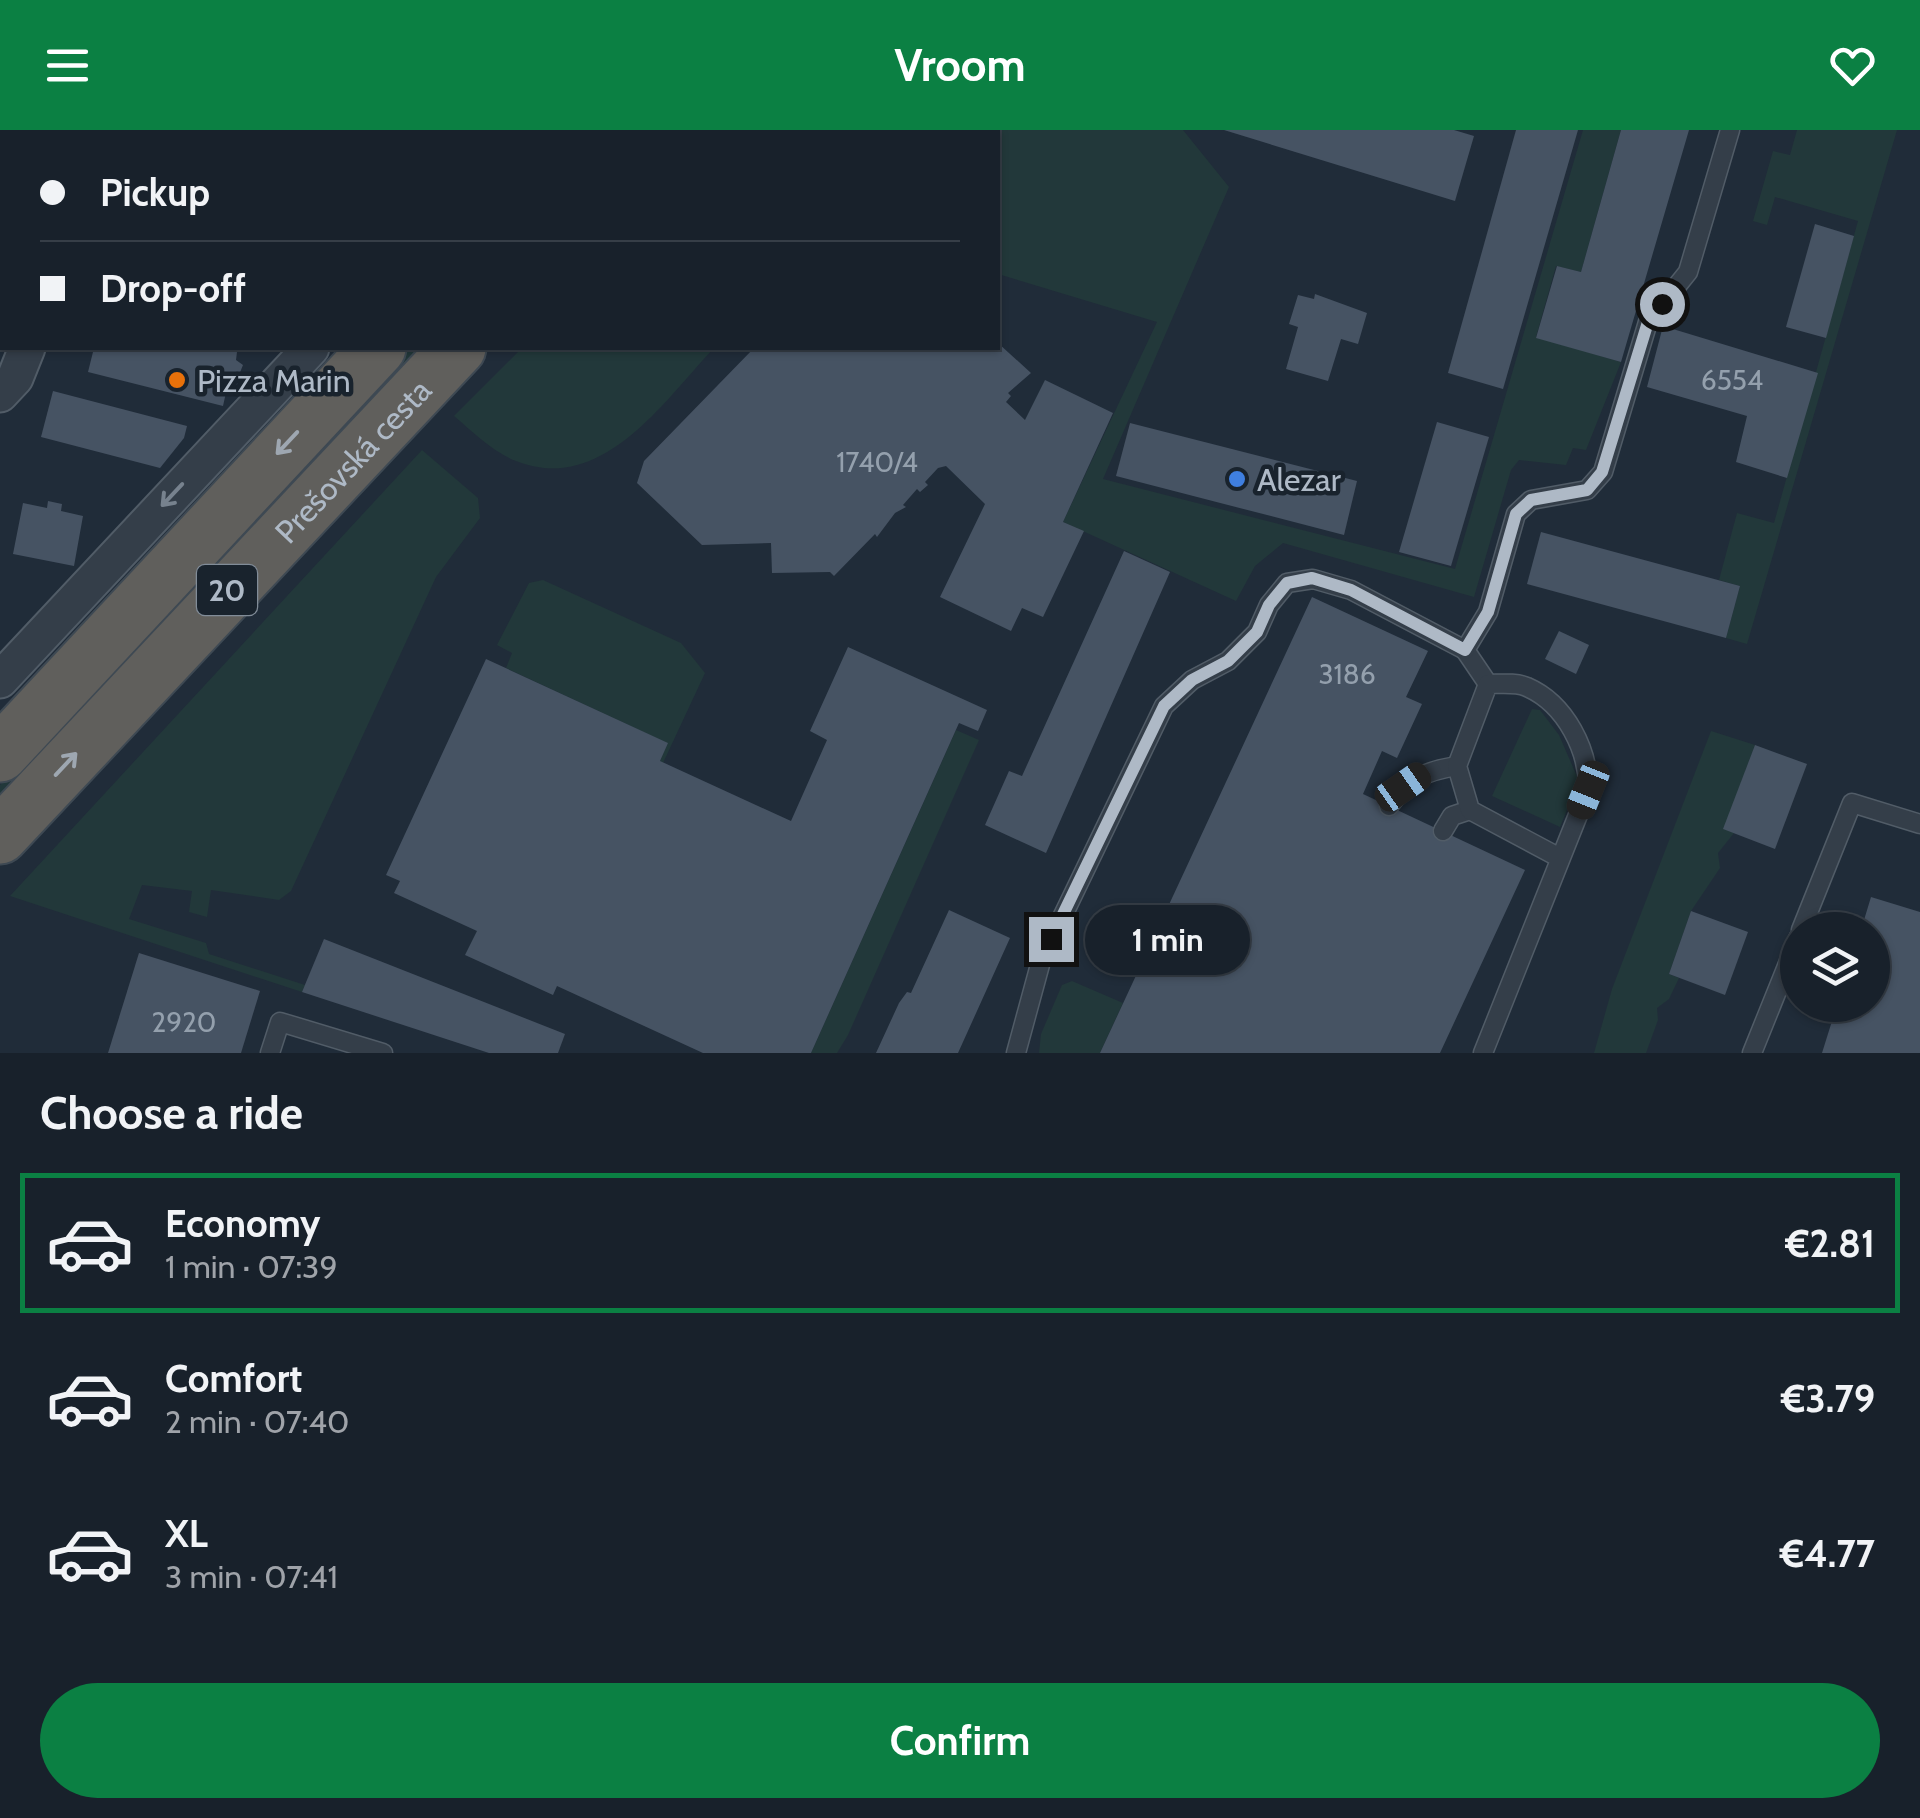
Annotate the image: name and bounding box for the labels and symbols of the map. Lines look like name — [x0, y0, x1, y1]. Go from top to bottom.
route start — [1640, 282, 1685, 327]
place label: Pizza Marin — [197, 361, 351, 400]
house number: 6554 — [1701, 363, 1763, 397]
marker: Pizza Marin — [166, 369, 188, 391]
street label: Prešovská cesta — [266, 370, 439, 551]
one-way arrow — [275, 431, 299, 455]
house number: 1740/4 — [836, 445, 918, 479]
place label: Alezar — [1257, 460, 1342, 499]
marker: Alezar — [1226, 468, 1248, 490]
one-way arrow — [161, 482, 184, 507]
road number: 20 — [197, 565, 257, 615]
house number: 3186 — [1318, 657, 1376, 691]
one-way arrow — [54, 752, 77, 777]
car — [1563, 757, 1613, 823]
car — [1370, 758, 1436, 816]
callout: 1 min — [1086, 904, 1251, 974]
route end — [1029, 917, 1074, 962]
house number: 2920 — [152, 1005, 216, 1039]

